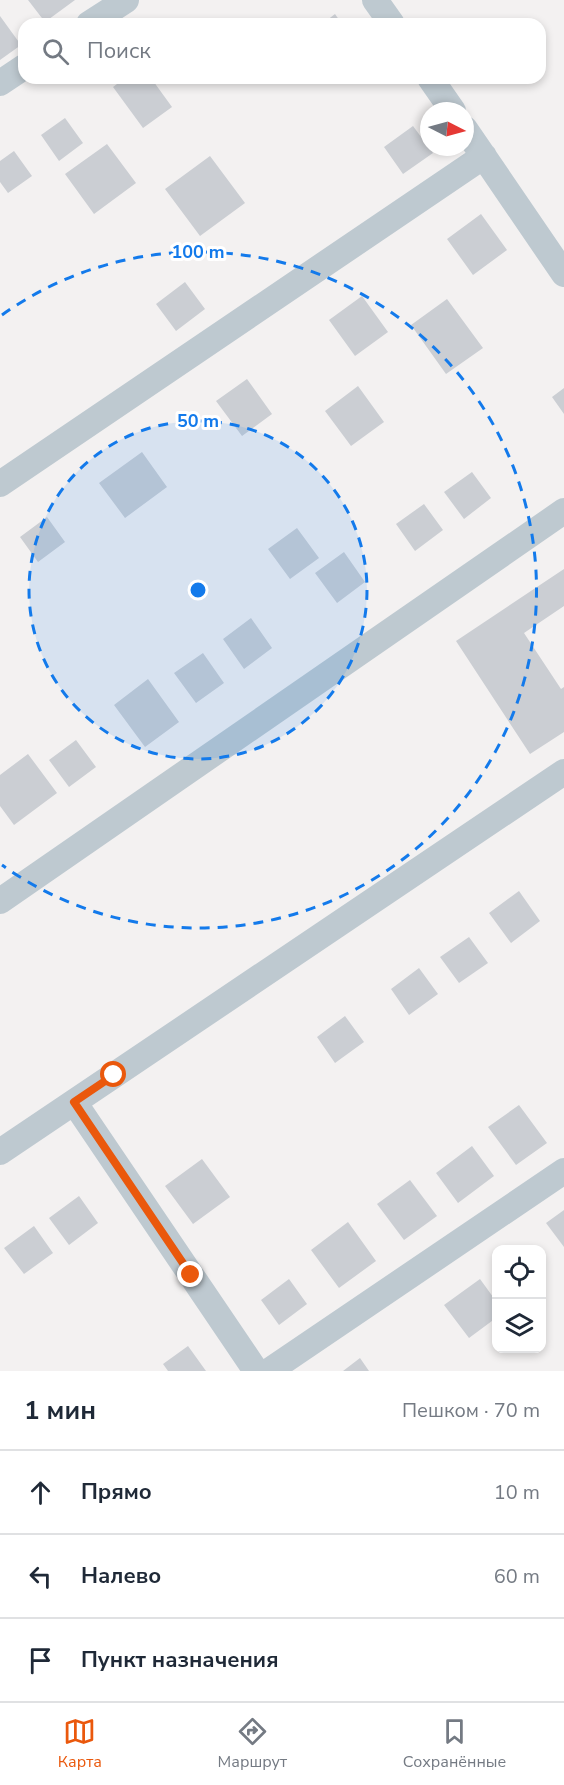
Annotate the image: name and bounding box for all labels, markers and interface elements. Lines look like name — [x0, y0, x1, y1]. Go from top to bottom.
search box — [18, 18, 546, 84]
icon: search — [39, 35, 72, 68]
text: Поиск — [87, 36, 151, 66]
north arrow — [420, 102, 474, 156]
text: 100 m — [171, 240, 225, 264]
text: 50 m — [177, 409, 219, 433]
centre of rings — [188, 580, 208, 600]
route start — [100, 1061, 126, 1087]
map controls — [492, 1245, 546, 1353]
button: locate — [492, 1245, 546, 1299]
route end — [177, 1261, 203, 1287]
button: layers — [492, 1299, 546, 1353]
text: 1 мин — [24, 1393, 96, 1428]
text: Пешком · 70 m — [402, 1397, 540, 1424]
icon: ahead — [24, 1476, 57, 1509]
text: Прямо — [81, 1477, 152, 1507]
text: 10 m — [494, 1479, 540, 1506]
icon: left — [24, 1560, 57, 1593]
text: Налево — [81, 1561, 161, 1591]
text: 60 m — [494, 1563, 540, 1590]
icon: arrive — [24, 1644, 57, 1677]
text: Пункт назначения — [81, 1645, 279, 1675]
tab: Карта — [58, 1715, 102, 1773]
tab: Маршрут — [218, 1715, 287, 1773]
tab: Сохранённые — [403, 1715, 506, 1773]

